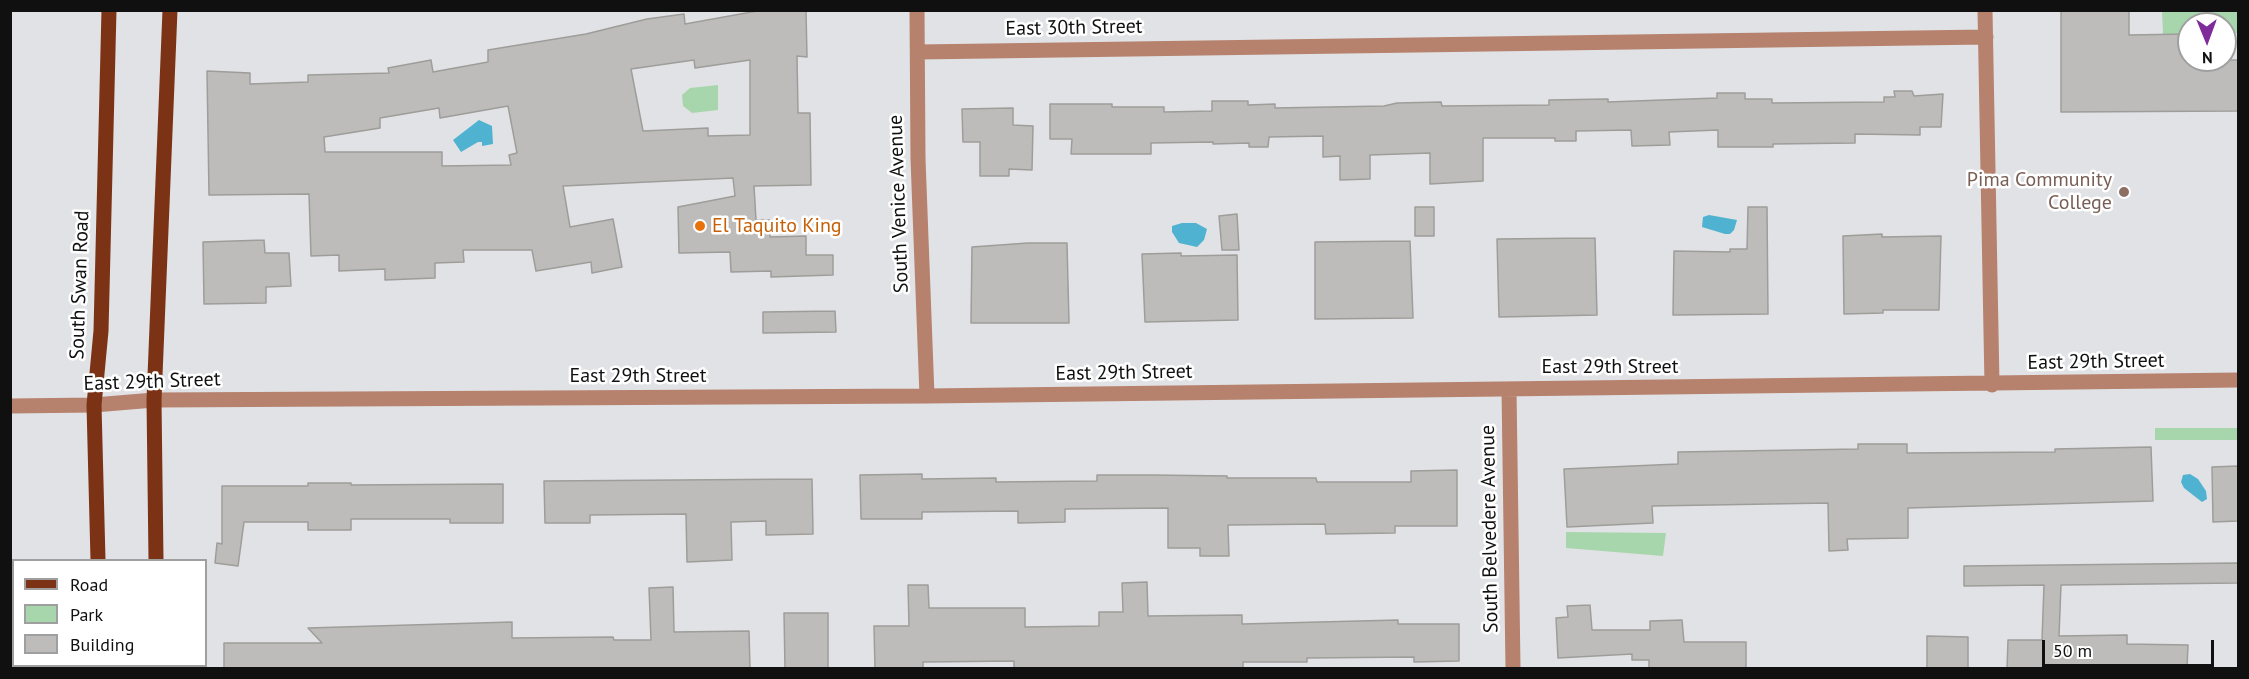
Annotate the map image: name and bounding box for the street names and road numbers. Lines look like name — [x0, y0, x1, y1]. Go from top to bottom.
street label: East 30th Street — [1005, 15, 1143, 41]
street label: South Venice Avenue — [884, 114, 914, 294]
street label: South Swan Road — [65, 210, 95, 360]
street label: East 29th Street — [2027, 349, 2165, 375]
street label: East 29th Street — [1541, 355, 1679, 379]
street label: East 29th Street — [1055, 360, 1193, 386]
street label: East 29th Street — [569, 364, 707, 388]
street label: East 29th Street — [83, 368, 221, 396]
street label: South Belvedere Avenue — [1476, 425, 1504, 633]

